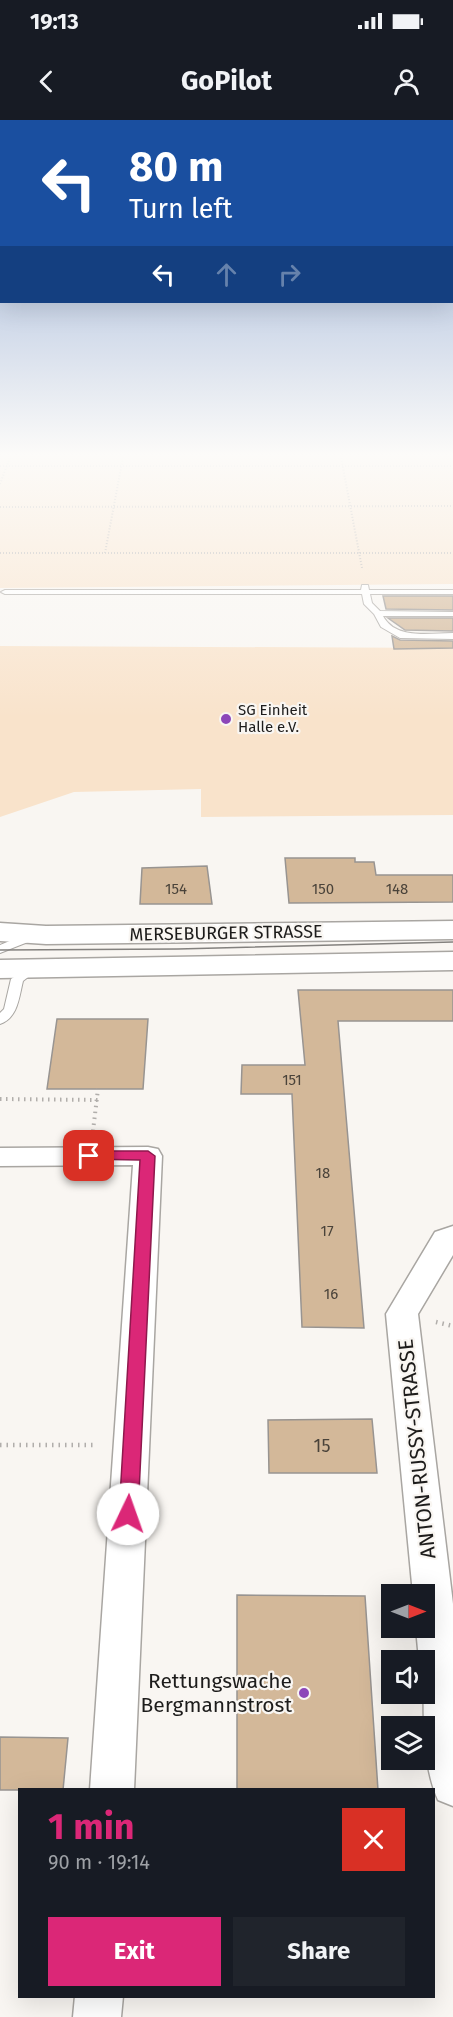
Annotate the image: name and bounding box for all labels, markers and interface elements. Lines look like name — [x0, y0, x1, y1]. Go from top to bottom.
text: 19:13 — [30, 8, 79, 35]
icon: back — [30, 65, 63, 98]
text: GoPilot — [181, 65, 272, 97]
icon: person — [390, 65, 423, 98]
text: 80 m — [129, 142, 223, 192]
icon: left — [30, 144, 108, 222]
text: Turn left — [129, 193, 232, 225]
icon: left — [147, 258, 180, 291]
icon: ahead — [210, 258, 243, 291]
icon: right — [273, 258, 306, 291]
place label: SG Einheit Halle e.V. — [238, 701, 308, 736]
marker: SG Einheit Halle e.V. — [219, 712, 233, 726]
house number: 154 — [165, 880, 187, 898]
house number: 150 — [312, 880, 334, 898]
house number: 148 — [386, 880, 408, 898]
street label: MERSEBURGER STRASSE — [129, 920, 323, 946]
house number: 151 — [282, 1071, 302, 1089]
pin — [63, 1130, 114, 1181]
icon: arrive — [72, 1139, 105, 1172]
house number: 18 — [316, 1164, 330, 1182]
house number: 17 — [320, 1222, 334, 1240]
house number: 16 — [324, 1285, 338, 1303]
street label: ANTON-RUSSY-STRASSE — [393, 1338, 441, 1560]
house number: 15 — [314, 1435, 330, 1457]
position arrow — [96, 1482, 160, 1546]
north arrow — [381, 1584, 435, 1638]
map controls — [381, 1584, 435, 1770]
button: sound — [381, 1650, 435, 1704]
place label: Rettungswache Bergmannstrost — [141, 1668, 292, 1718]
marker: Rettungswache Bergmannstrost — [297, 1686, 311, 1700]
button: layers — [381, 1716, 435, 1770]
text: 1 min — [48, 1805, 135, 1849]
button: close — [342, 1808, 405, 1871]
text: 90 m · 19:14 — [48, 1850, 150, 1874]
button: Exit — [48, 1917, 221, 1986]
button: Share — [233, 1917, 405, 1986]

